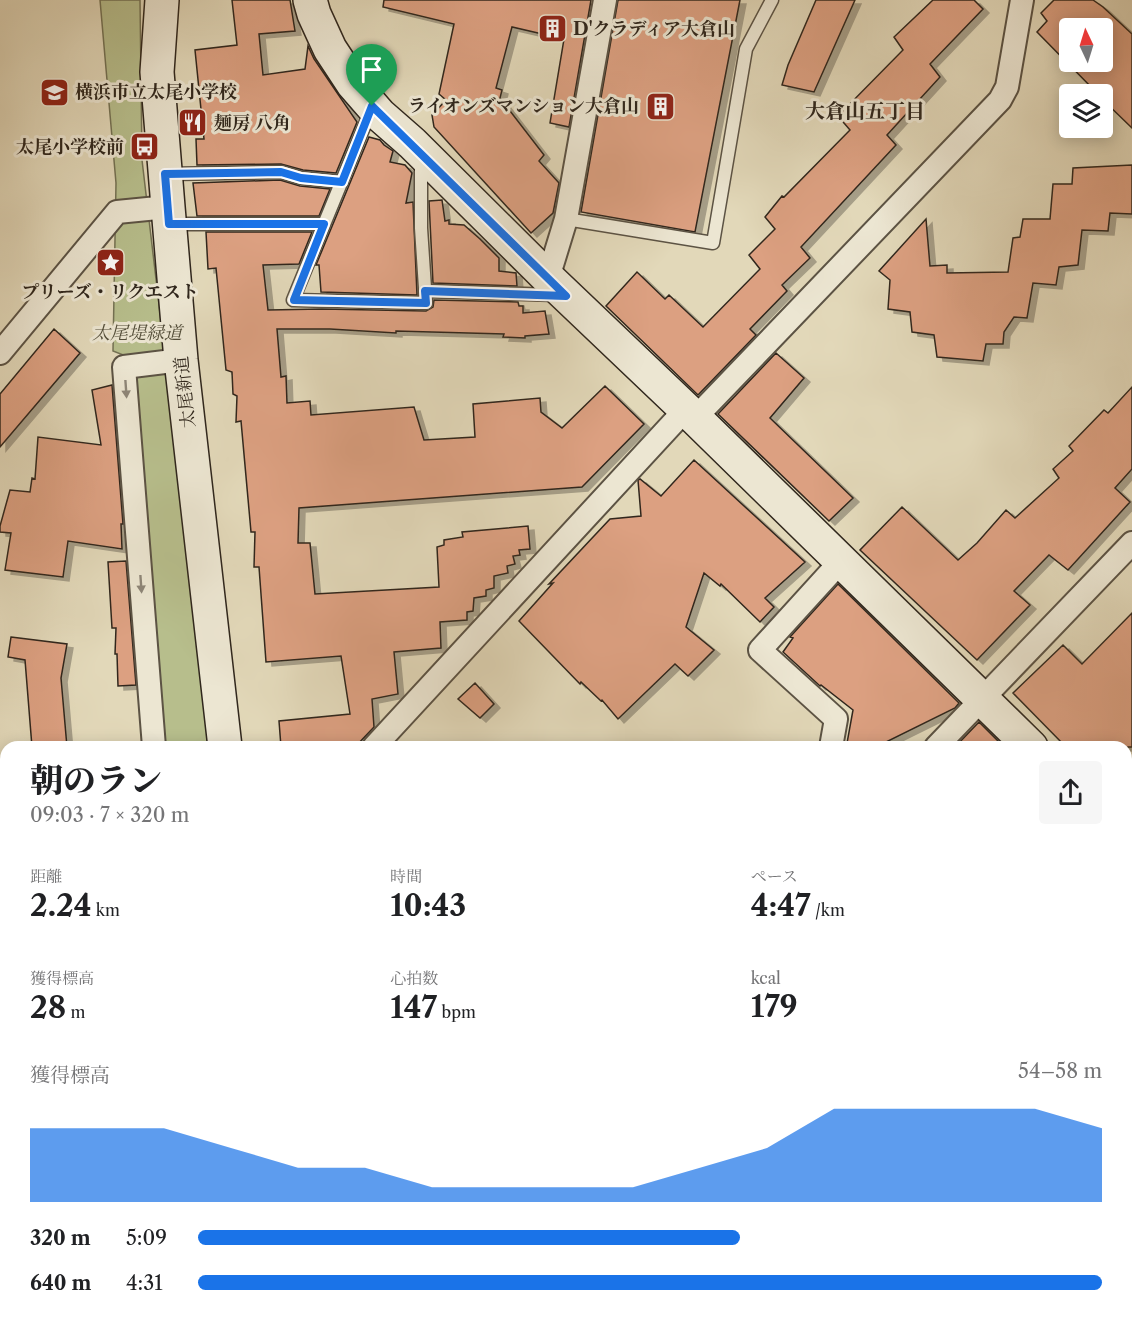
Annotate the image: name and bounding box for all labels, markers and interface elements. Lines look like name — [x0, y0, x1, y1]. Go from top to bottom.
building icon: D'クラディア大倉山 — [536, 13, 568, 45]
place label: D'クラディア大倉山 — [573, 18, 735, 40]
north arrow — [1059, 18, 1113, 72]
map controls — [1059, 18, 1113, 138]
pin — [346, 44, 397, 106]
icon: arrive — [355, 53, 388, 86]
school or university icon: 横浜市立太尾小学校 — [38, 76, 70, 108]
place label: 横浜市立太尾小学校 — [75, 81, 237, 103]
button: layers — [1059, 84, 1113, 138]
building icon: ライオンズマンション大倉山 — [644, 90, 676, 122]
place label: ライオンズマンション大倉山 — [408, 95, 639, 117]
district label: 大倉山五丁目 — [805, 99, 925, 123]
restaurant icon: 麺房 八角 — [177, 107, 209, 139]
place label: 麺房 八角 — [214, 112, 291, 134]
bus stop icon: 太尾小学校前 — [129, 131, 161, 163]
place label: 太尾小学校前 — [16, 136, 124, 158]
place icon: プリーズ・リクエスト — [94, 247, 126, 279]
place label: プリーズ・リクエスト — [21, 281, 199, 303]
park label: 太尾堤緑道 — [92, 322, 185, 344]
street label: 太尾新道 — [170, 355, 200, 429]
one-way arrow — [121, 380, 131, 399]
one-way arrow — [136, 574, 146, 593]
text: 朝のラン — [30, 760, 162, 801]
button: share — [1039, 761, 1102, 824]
text: 09:03 · 7 × 320 m — [30, 803, 189, 827]
text: 距離 — [30, 866, 62, 886]
text: 時間 — [390, 866, 422, 886]
text: ペース — [751, 866, 798, 886]
text: 2.24 — [30, 887, 92, 924]
text: 10:43 — [390, 887, 466, 924]
text: 4:47 — [751, 887, 811, 924]
text: km — [92, 900, 120, 920]
text: /km — [811, 900, 845, 920]
text: 獲得標高 — [30, 968, 94, 988]
text: 心拍数 — [390, 968, 438, 988]
text: kcal — [751, 968, 781, 988]
text: 179 — [751, 988, 798, 1025]
text: 28 — [30, 989, 66, 1026]
text: 147 — [390, 989, 437, 1026]
text: m — [66, 1002, 85, 1022]
text: bpm — [437, 1002, 476, 1022]
text: 54–58 m — [1018, 1059, 1102, 1083]
text: 獲得標高 — [30, 1063, 110, 1087]
text: 320 m — [30, 1226, 91, 1250]
text: 5:09 — [126, 1226, 167, 1250]
text: 640 m — [30, 1271, 92, 1295]
text: 4:31 — [126, 1271, 163, 1295]

